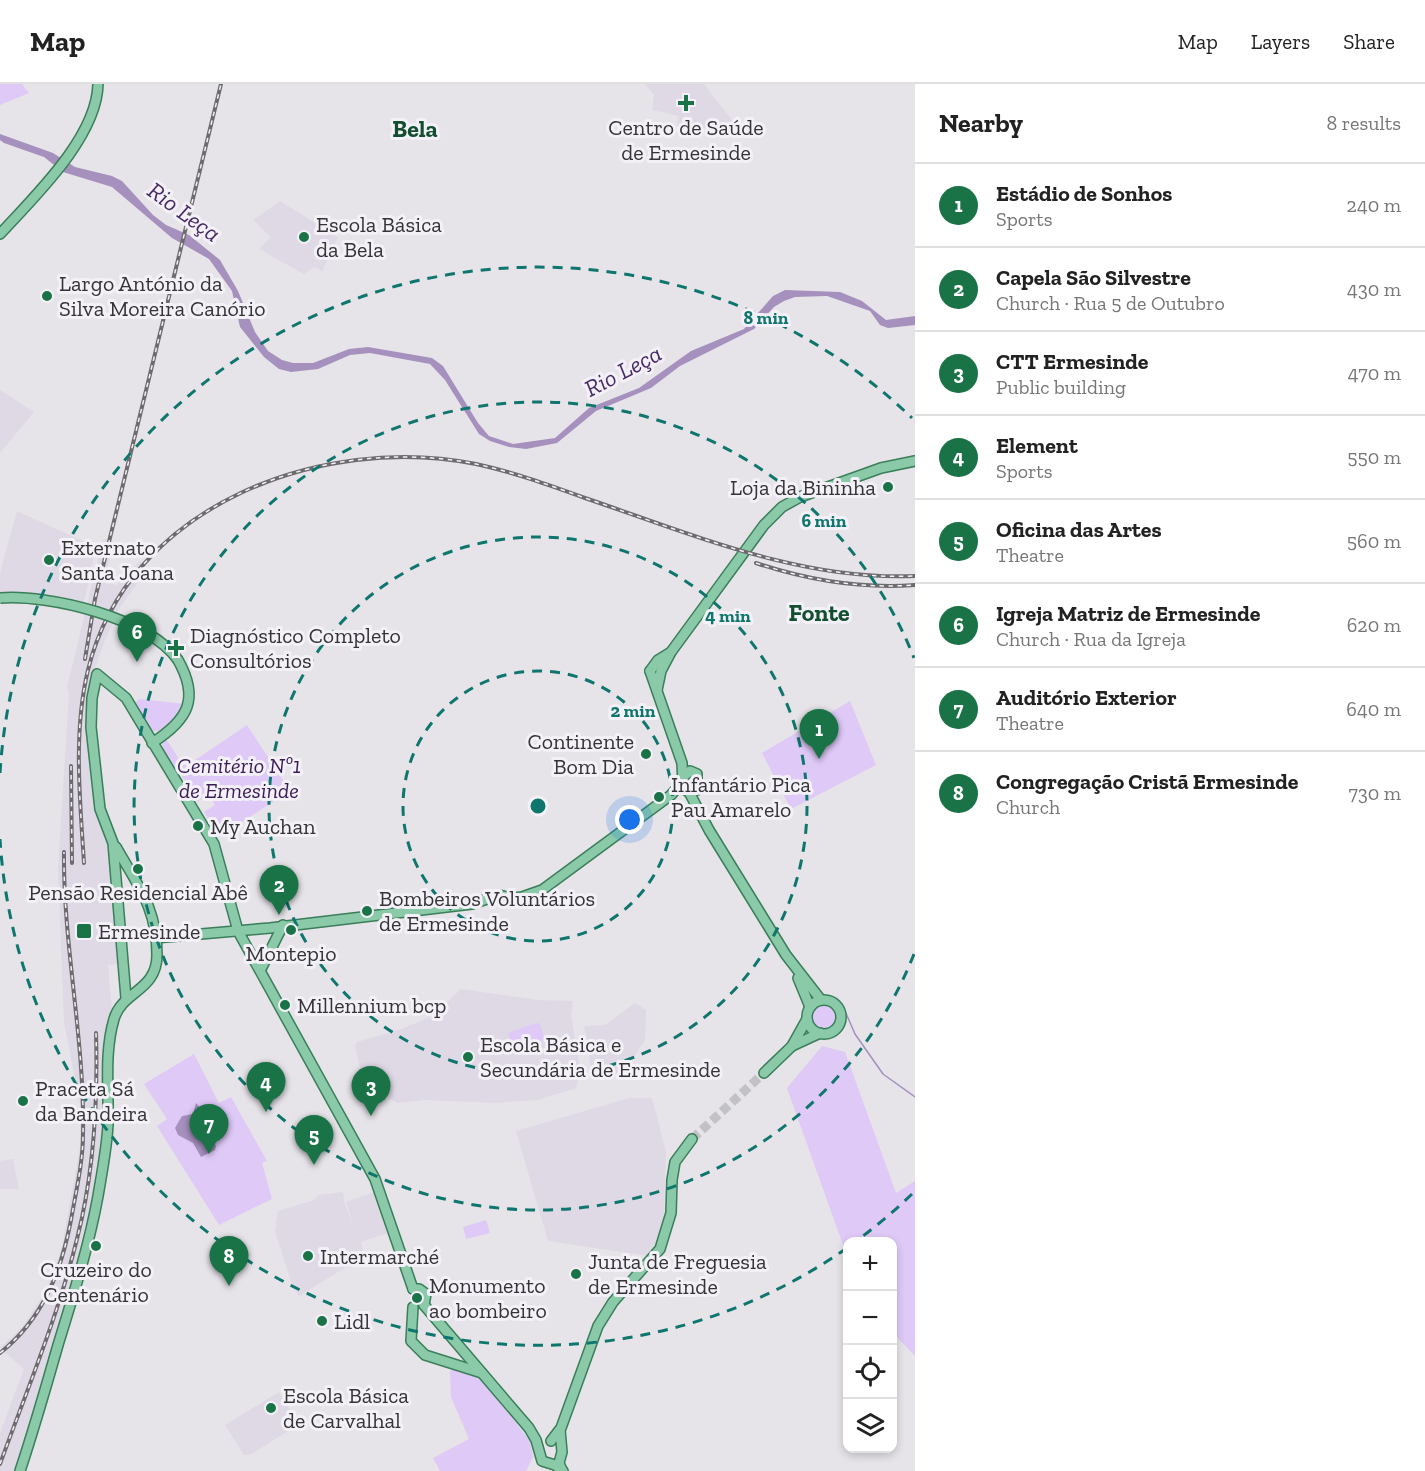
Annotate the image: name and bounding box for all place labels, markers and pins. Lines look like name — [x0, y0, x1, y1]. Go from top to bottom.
marker: Centro de Saúde de Ermesinde — [677, 94, 695, 112]
place label: Centro de Saúde de Ermesinde — [608, 114, 764, 166]
place label: Escola Básica da Bela — [316, 211, 442, 263]
marker: Escola Básica da Bela — [297, 230, 311, 244]
place label: Largo António da Silva Moreira Canório — [59, 270, 265, 322]
marker: Largo António da Silva Moreira Canório — [40, 289, 54, 303]
place label: Loja da Bininha — [730, 474, 876, 501]
marker: Loja da Bininha — [881, 480, 895, 494]
place label: Externato Santa Joana — [61, 534, 174, 586]
marker: Externato Santa Joana — [42, 553, 56, 567]
pin: 6 — [118, 612, 156, 662]
place label: Diagnóstico Completo Consultórios — [190, 622, 401, 674]
marker: Diagnóstico Completo Consultórios — [167, 639, 185, 657]
pin: 1 — [800, 710, 838, 759]
place label: Continente Bom Dia — [528, 728, 634, 780]
marker: Continente Bom Dia — [639, 747, 653, 761]
place label: Infantário Pica Pau Amarelo — [671, 771, 811, 823]
marker: Infantário Pica Pau Amarelo — [652, 790, 666, 804]
centre of rings — [528, 796, 548, 816]
place label: My Auchan — [210, 813, 316, 840]
marker: My Auchan — [191, 819, 205, 833]
marker: Pensão Residencial Abê — [131, 862, 145, 876]
pin: 2 — [260, 866, 298, 915]
place label: Pensão Residencial Abê — [28, 879, 248, 906]
place label: Bombeiros Voluntários de Ermesinde — [379, 885, 595, 937]
marker: Bombeiros Voluntários de Ermesinde — [360, 904, 374, 918]
place label: Ermesinde — [98, 918, 200, 945]
marker: Ermesinde — [75, 922, 93, 940]
marker: Montepio — [284, 923, 298, 937]
place label: Montepio — [246, 940, 336, 967]
place label: Millennium bcp — [297, 992, 446, 1019]
marker: Millennium bcp — [278, 998, 292, 1012]
place label: Escola Básica e Secundária de Ermesinde — [480, 1031, 721, 1083]
marker: Escola Básica e Secundária de Ermesinde — [461, 1050, 475, 1064]
pin: 4 — [246, 1062, 286, 1112]
pin: 3 — [352, 1066, 391, 1116]
place label: Praceta Sá da Bandeira — [35, 1075, 148, 1127]
marker: Praceta Sá da Bandeira — [16, 1094, 30, 1108]
pin: 7 — [190, 1104, 228, 1154]
pin: 5 — [294, 1116, 334, 1165]
pin: 8 — [210, 1236, 248, 1286]
marker: Cruzeiro do Centenário — [89, 1239, 103, 1253]
place label: Intermarché — [320, 1243, 439, 1270]
place label: Junta de Freguesia de Ermesinde — [588, 1248, 767, 1300]
marker: Intermarché — [301, 1249, 315, 1263]
place label: Cruzeiro do Centenário — [40, 1256, 152, 1308]
marker: Junta de Freguesia de Ermesinde — [569, 1267, 583, 1281]
place label: Monumento ao bombeiro — [429, 1272, 547, 1324]
marker: Monumento ao bombeiro — [410, 1291, 424, 1305]
place label: Lidl — [334, 1308, 370, 1335]
marker: Lidl — [315, 1314, 329, 1328]
place label: Escola Básica de Carvalhal — [283, 1382, 409, 1434]
marker: Escola Básica de Carvalhal — [264, 1401, 278, 1415]

